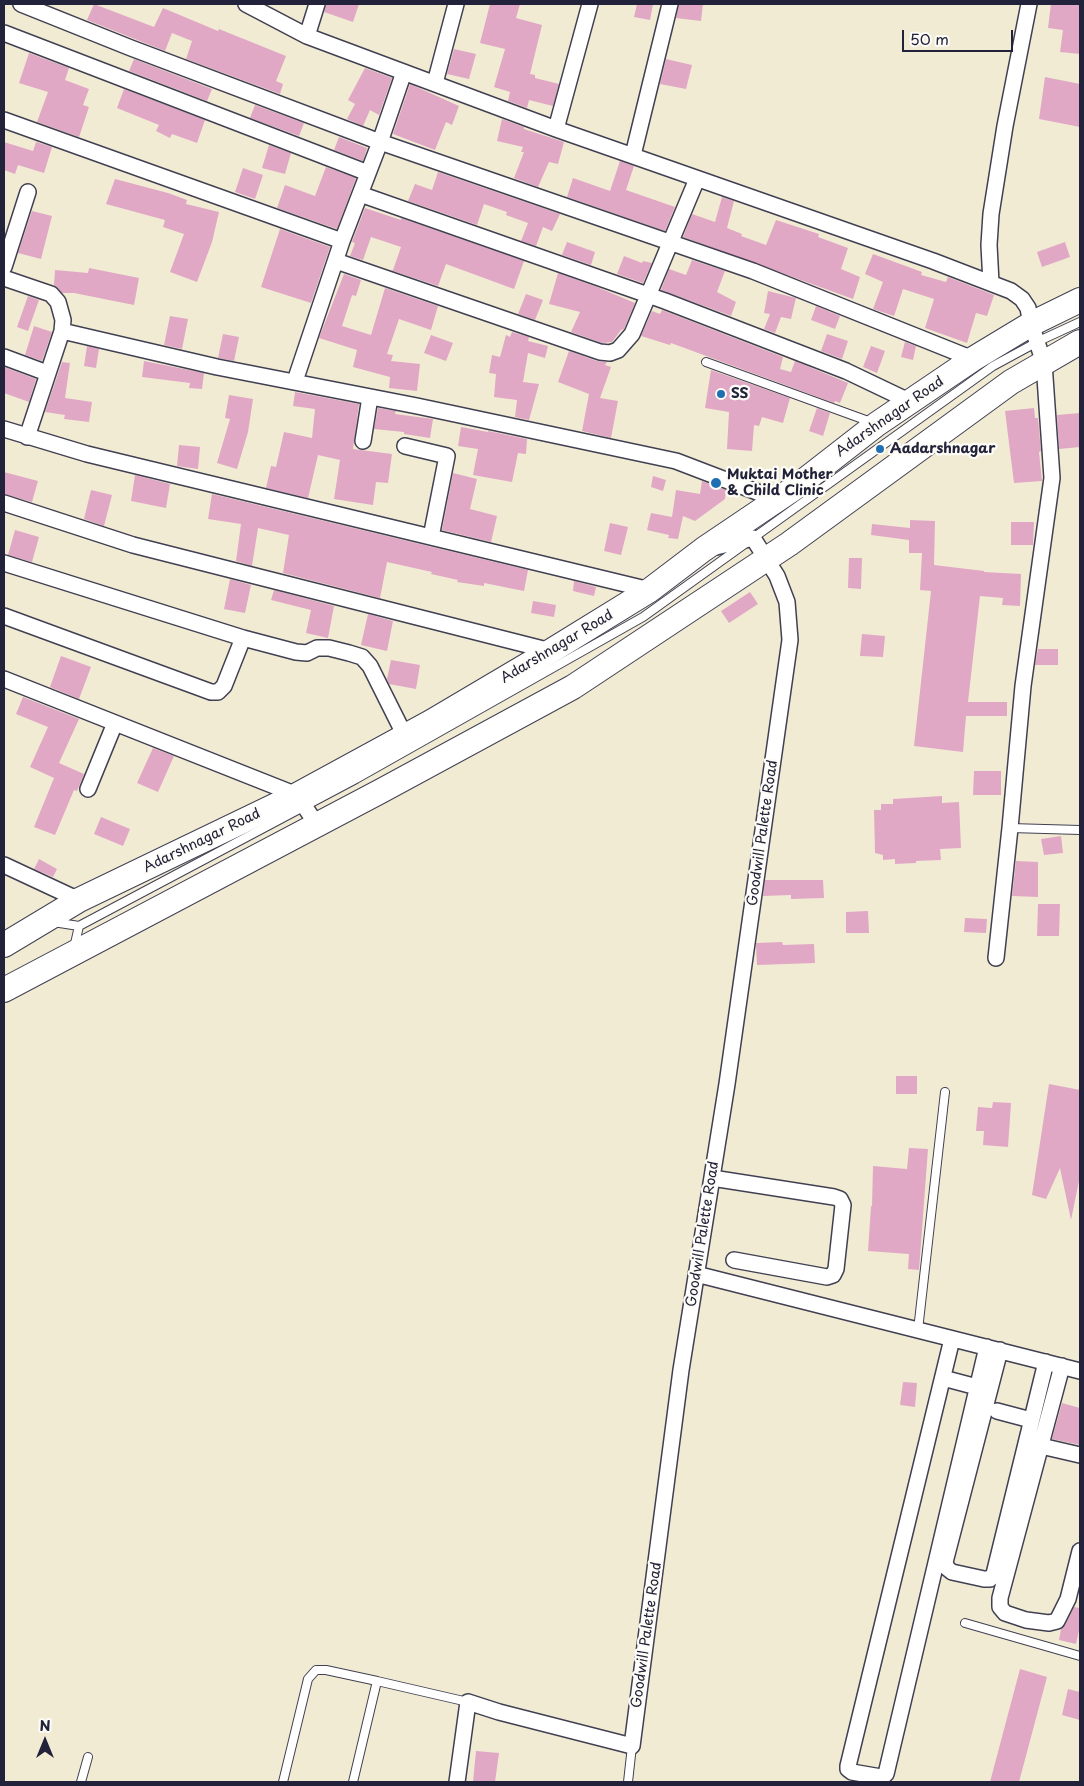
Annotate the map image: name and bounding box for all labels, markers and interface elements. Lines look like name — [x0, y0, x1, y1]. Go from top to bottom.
scale bar — [904, 20, 1015, 52]
text: 50 m — [910, 27, 949, 50]
street label: Adarshnagar Road — [833, 373, 947, 461]
place label: SS — [731, 386, 748, 402]
marker: SS — [715, 388, 727, 400]
place label: Aadarshnagar — [890, 441, 995, 457]
marker: Aadarshnagar — [874, 443, 886, 455]
place label: Muktai Mother & Child Clinic — [727, 467, 833, 500]
marker: Muktai Mother & Child Clinic — [709, 476, 723, 490]
street label: Adarshnagar Road — [498, 607, 616, 687]
street label: Goodwill Palette Road — [744, 759, 782, 907]
street label: Adarshnagar Road — [141, 805, 263, 877]
street label: Goodwill Palette Road — [683, 1160, 723, 1308]
street label: Goodwill Palette Road — [628, 1561, 666, 1709]
text: N — [39, 1715, 51, 1736]
north arrow — [20, 1716, 70, 1766]

